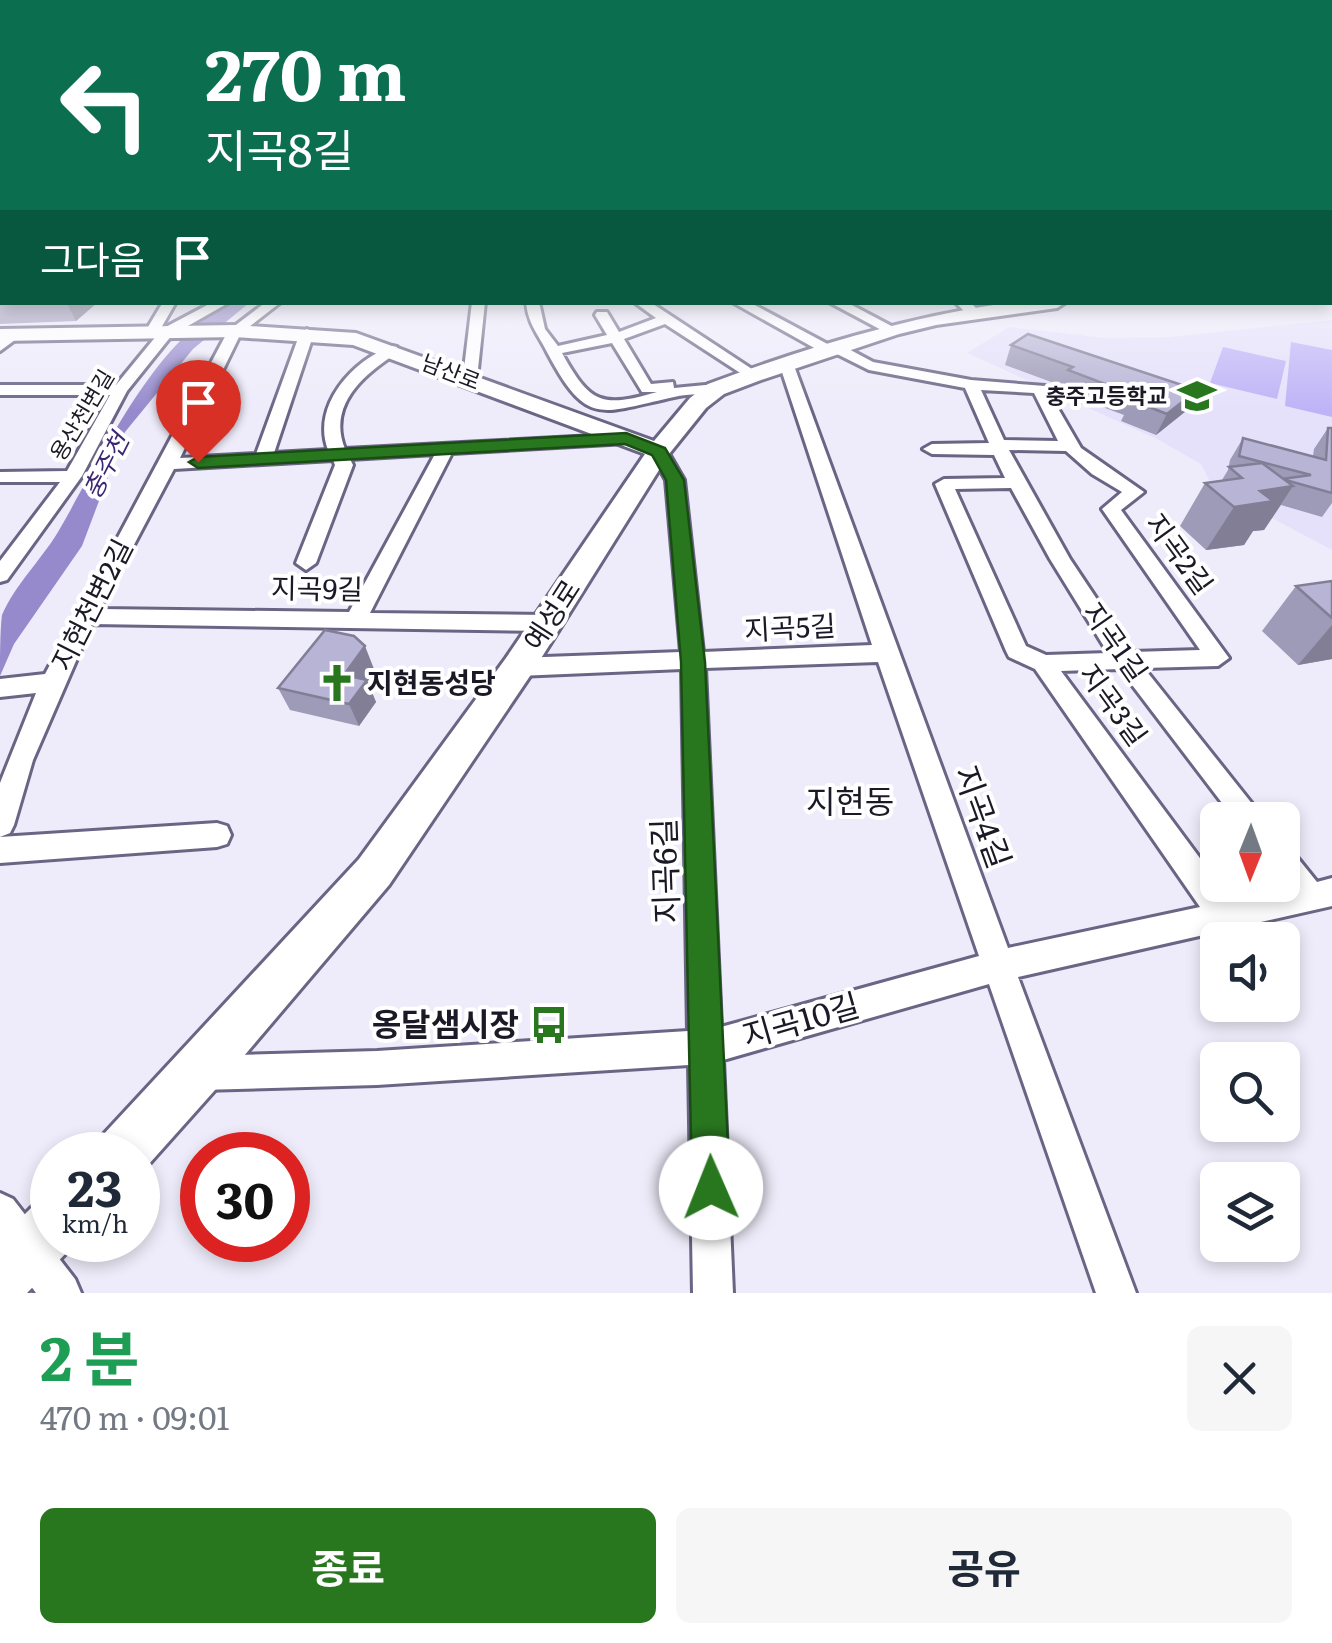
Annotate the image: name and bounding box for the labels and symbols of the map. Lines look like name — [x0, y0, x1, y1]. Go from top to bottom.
street label: 남산로 — [417, 344, 486, 397]
pin — [156, 360, 241, 463]
street label: 용산천변길 — [41, 362, 121, 466]
school or university icon: 충주고등학교 — [1176, 375, 1218, 417]
place label: 충주고등학교 — [1046, 378, 1167, 411]
water label: 충주천 — [73, 424, 138, 504]
street label: 지곡2길 — [1137, 503, 1224, 602]
street label: 지현천변2길 — [39, 531, 141, 677]
street label: 지곡9길 — [271, 565, 363, 609]
street label: 예성로 — [512, 570, 589, 658]
street label: 지곡1길 — [1074, 592, 1159, 689]
street label: 지곡5길 — [743, 603, 837, 649]
street label: 지곡3길 — [1070, 654, 1159, 754]
place label: 지현동성당 — [367, 660, 496, 702]
church icon: 지현동성당 — [316, 662, 358, 704]
street label: 지곡4길 — [944, 758, 1025, 874]
district label: 지현동 — [806, 775, 894, 823]
north arrow — [1200, 802, 1300, 902]
street label: 지곡6길 — [637, 818, 689, 925]
street label: 지곡10길 — [736, 979, 864, 1058]
place label: 옹달샘시장 — [372, 998, 519, 1046]
bus stop icon: 옹달샘시장 — [528, 1004, 570, 1046]
speed limit sign: 30 — [180, 1132, 310, 1262]
position arrow — [659, 1136, 763, 1240]

